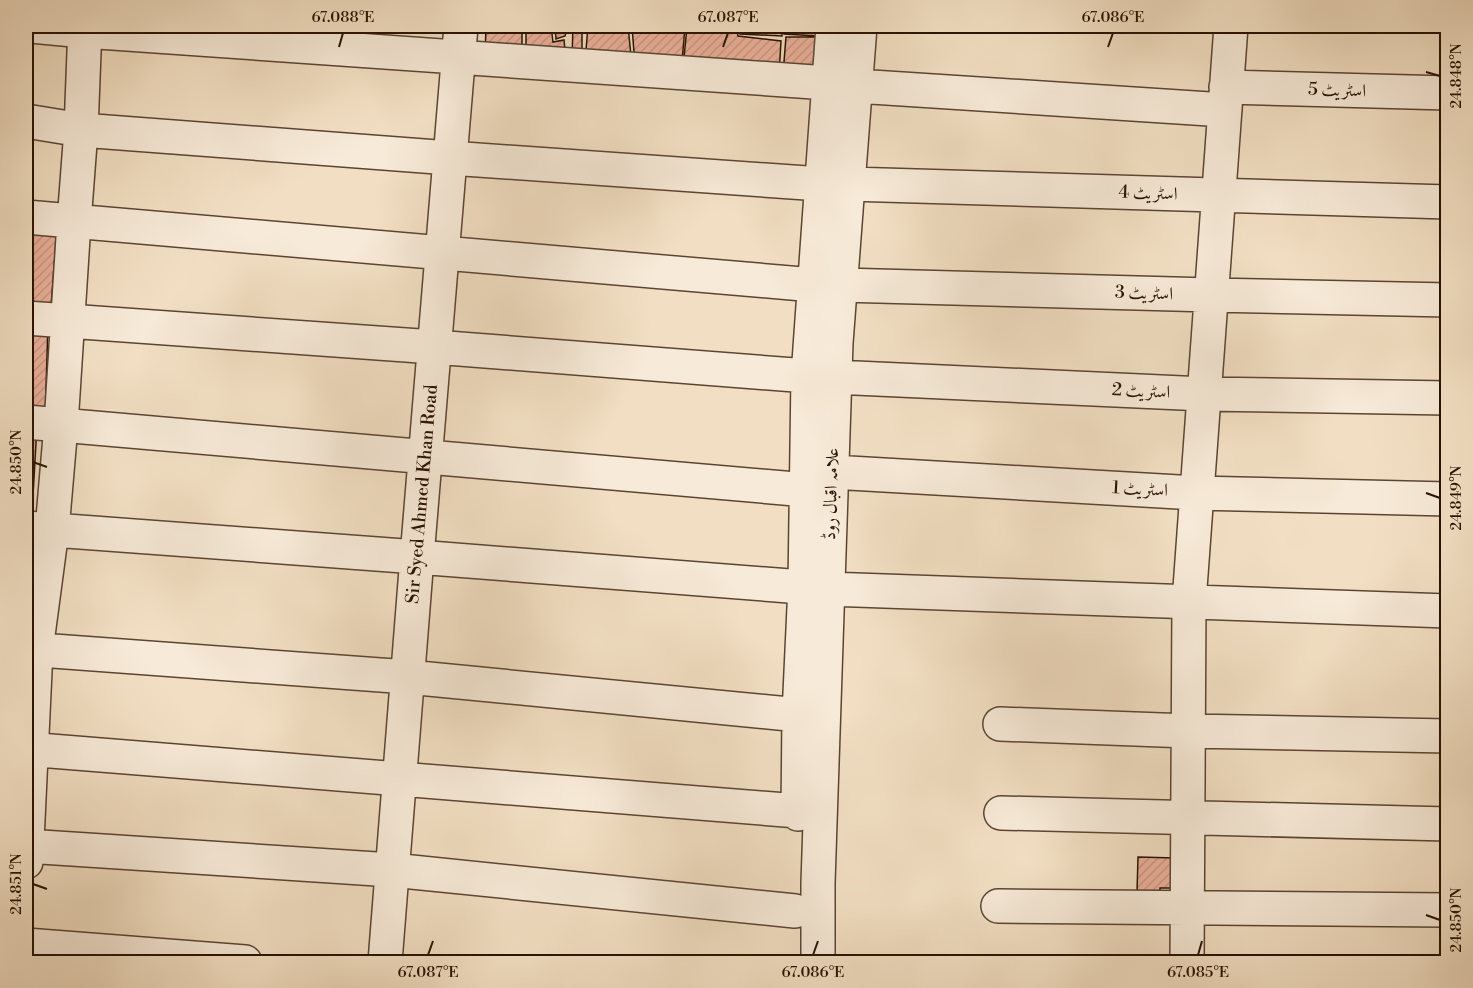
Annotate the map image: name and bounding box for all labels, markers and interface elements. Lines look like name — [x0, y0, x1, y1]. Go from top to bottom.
text: 67.088°E — [312, 8, 375, 27]
text: 67.087°E — [697, 8, 759, 27]
text: 67.086°E — [1082, 8, 1144, 27]
text: 24.848°N — [1447, 43, 1466, 109]
street label: اسٹریٹ 5 — [1307, 77, 1367, 103]
street label: اسٹریٹ 4 — [1118, 180, 1178, 206]
street label: اسٹریٹ 3 — [1114, 280, 1174, 306]
street label: اسٹریٹ 2 — [1111, 378, 1171, 404]
street label: Sir Syed Ahmed Khan Road — [401, 383, 443, 605]
text: 24.850°N — [7, 430, 26, 495]
street label: علامہ اقبال روڈ — [818, 447, 844, 541]
text: 24.849°N — [1447, 465, 1466, 531]
street label: اسٹریٹ 1 — [1111, 476, 1169, 502]
text: 24.851°N — [7, 853, 26, 915]
text: 24.850°N — [1447, 888, 1466, 953]
text: 67.087°E — [397, 963, 459, 982]
text: 67.086°E — [782, 963, 844, 982]
text: 67.085°E — [1167, 963, 1229, 982]

